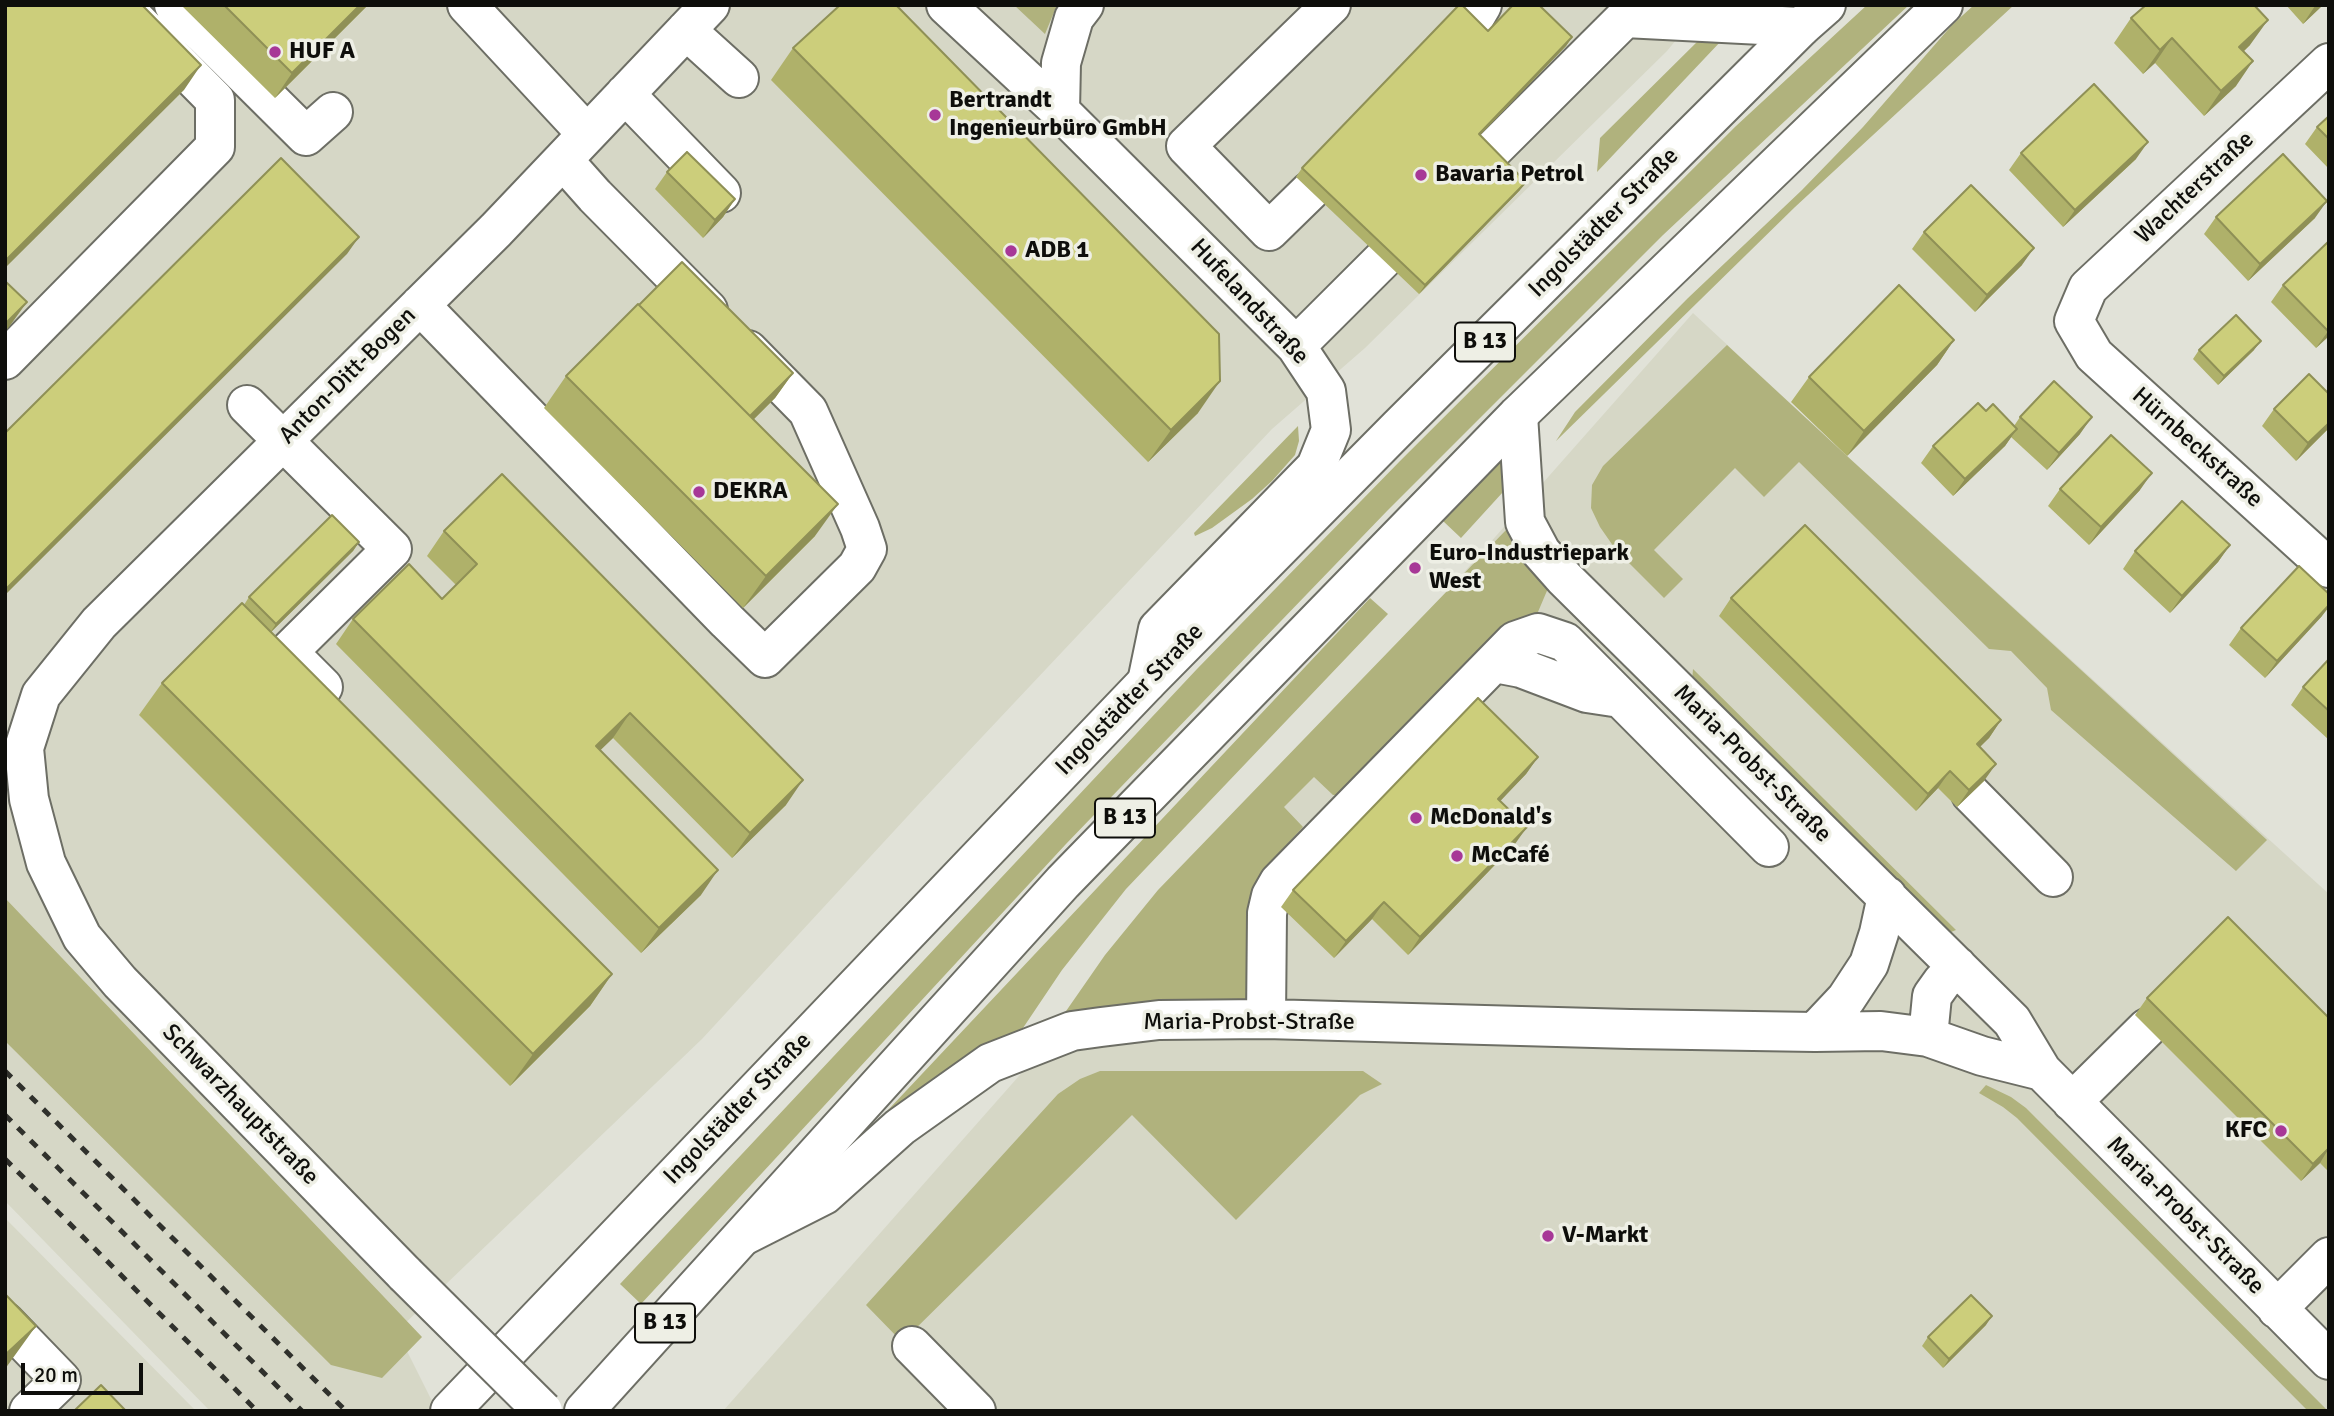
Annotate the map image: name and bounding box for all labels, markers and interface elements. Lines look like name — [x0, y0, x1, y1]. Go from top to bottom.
place label: HUF A — [289, 38, 355, 66]
marker: HUF A — [267, 44, 283, 60]
place label: Bertrandt Ingenieurbüro GmbH — [949, 87, 1167, 143]
marker: Bertrandt Ingenieurbüro GmbH — [927, 107, 943, 123]
street label: Wachterstraße — [2130, 126, 2260, 250]
street label: Ingolstädter Straße — [1523, 142, 1685, 304]
place label: Bavaria Petrol — [1435, 161, 1584, 189]
marker: Bavaria Petrol — [1413, 167, 1429, 183]
street label: Hufelandstraße — [1184, 233, 1314, 371]
place label: ADB 1 — [1025, 237, 1089, 265]
marker: ADB 1 — [1003, 243, 1019, 259]
street label: Anton-Ditt-Bogen — [274, 302, 422, 450]
road number: B 13 — [1455, 322, 1515, 362]
street label: Hürnbeckstraße — [2126, 382, 2268, 514]
place label: DEKRA — [713, 478, 788, 506]
marker: DEKRA — [691, 484, 707, 500]
place label: Euro-Industriepark West — [1429, 540, 1629, 596]
marker: Euro-Industriepark West — [1407, 560, 1423, 576]
street label: Ingolstädter Straße — [1050, 618, 1210, 782]
street label: Maria-Probst-Straße — [1667, 679, 1837, 849]
road number: B 13 — [1095, 798, 1155, 838]
place label: McDonald's — [1430, 804, 1552, 832]
marker: McDonald's — [1408, 810, 1424, 826]
place label: McCafé — [1471, 842, 1550, 870]
marker: McCafé — [1449, 848, 1465, 864]
street label: Maria-Probst-Straße — [1143, 1009, 1355, 1037]
street label: Schwarzhauptstraße — [156, 1019, 324, 1191]
street label: Ingolstädter Straße — [658, 1027, 818, 1191]
place label: KFC — [2225, 1117, 2267, 1145]
marker: KFC — [2273, 1123, 2289, 1139]
street label: Maria-Probst-Straße — [2100, 1131, 2270, 1301]
place label: V-Markt — [1562, 1222, 1648, 1250]
marker: V-Markt — [1540, 1228, 1556, 1244]
road number: B 13 — [635, 1304, 695, 1342]
scale bar — [24, 1350, 147, 1394]
text: 20 m — [34, 1362, 78, 1388]

